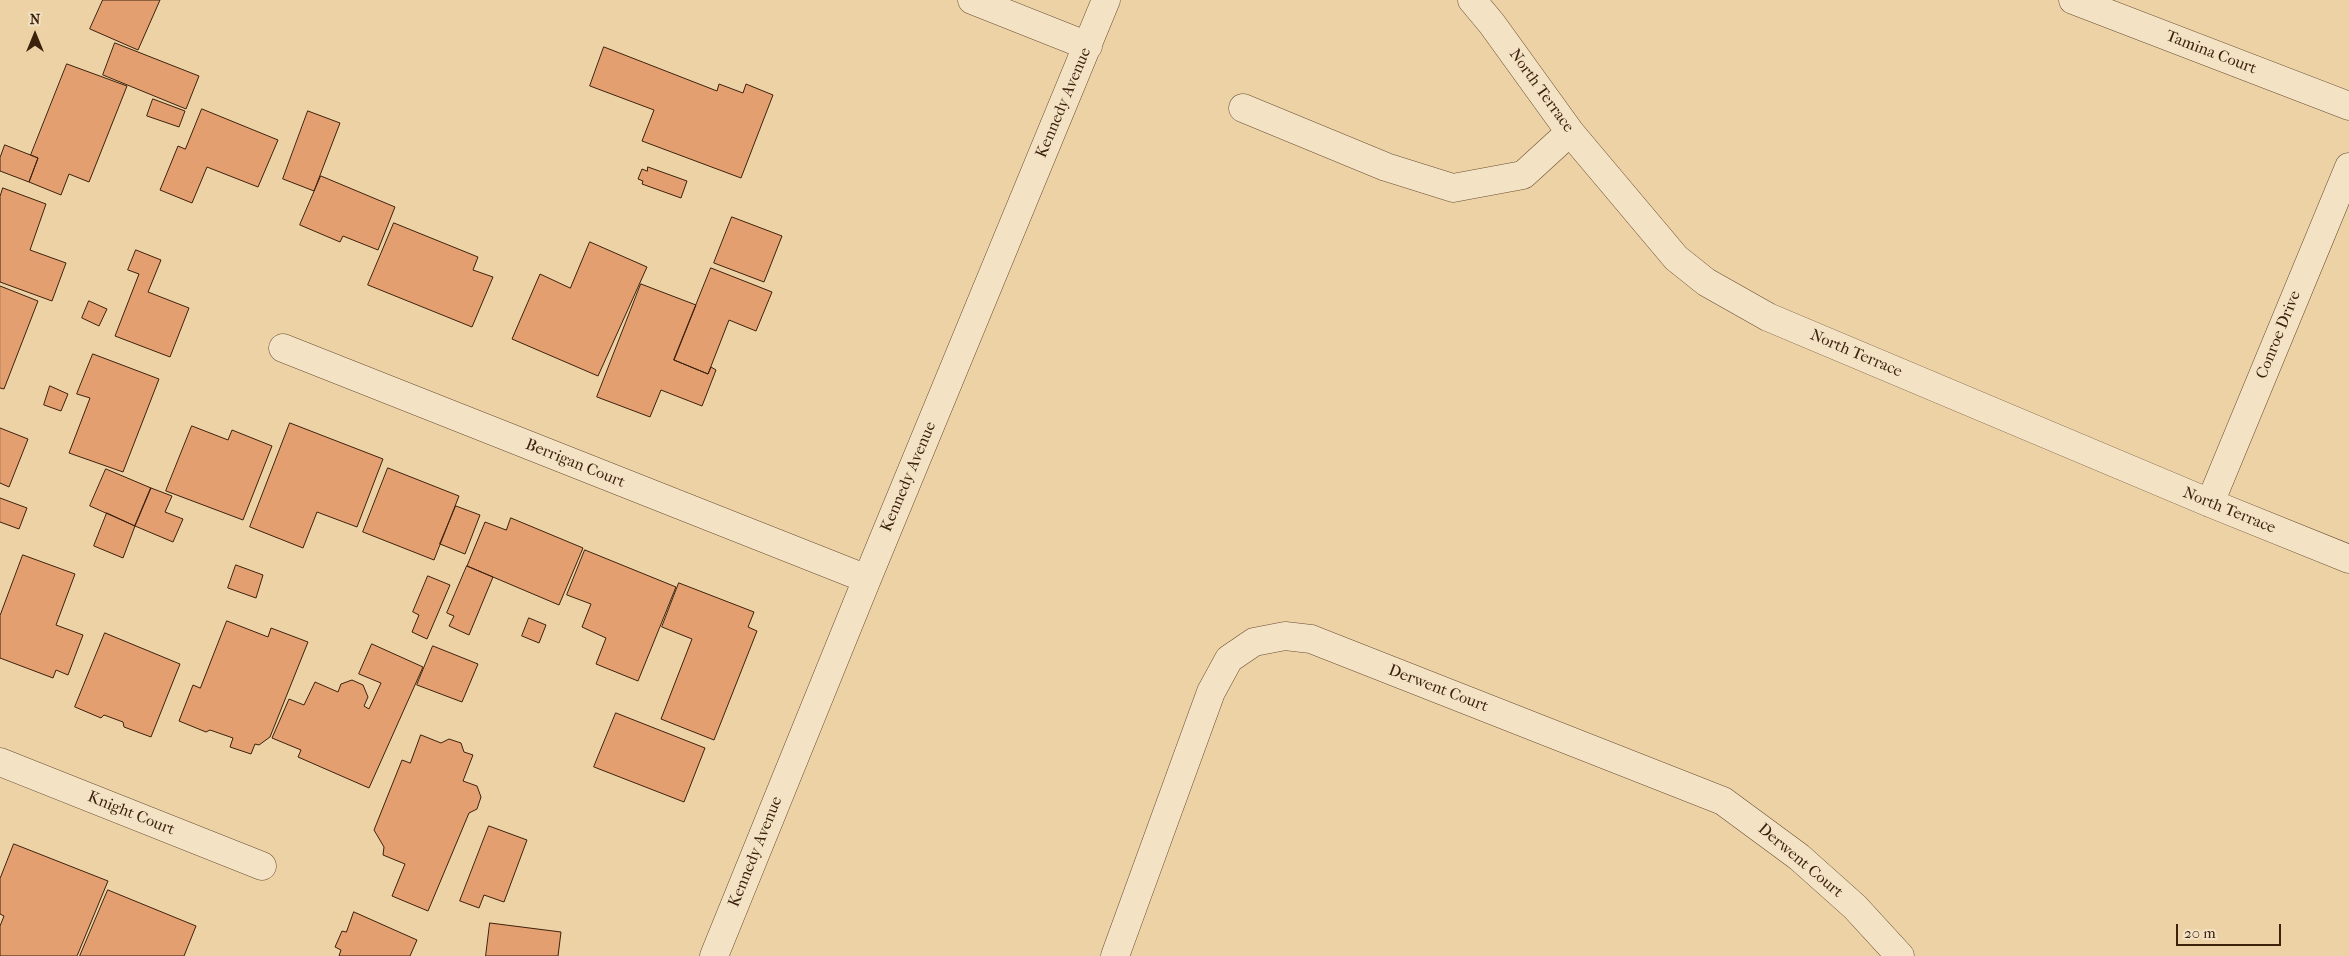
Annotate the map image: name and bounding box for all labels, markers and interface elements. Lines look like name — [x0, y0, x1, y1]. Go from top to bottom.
north arrow — [10, 10, 60, 60]
text: N — [30, 11, 40, 28]
street label: Tamina Court — [2163, 27, 2259, 79]
street label: Kennedy Avenue — [1032, 45, 1096, 161]
street label: North Terrace — [1504, 46, 1578, 136]
street label: Conroe Drive — [2253, 288, 2305, 382]
street label: North Terrace — [1807, 326, 1905, 382]
street label: Kennedy Avenue — [877, 419, 941, 535]
street label: Berrigan Court — [522, 435, 628, 493]
street label: North Terrace — [2180, 484, 2278, 538]
street label: Derwent Court — [1385, 661, 1491, 717]
street label: Knight Court — [85, 788, 177, 840]
street label: Kennedy Avenue — [725, 794, 787, 910]
street label: Derwent Court — [1754, 820, 1846, 902]
scale bar — [2179, 914, 2284, 946]
text: 20 m — [2184, 924, 2216, 942]

